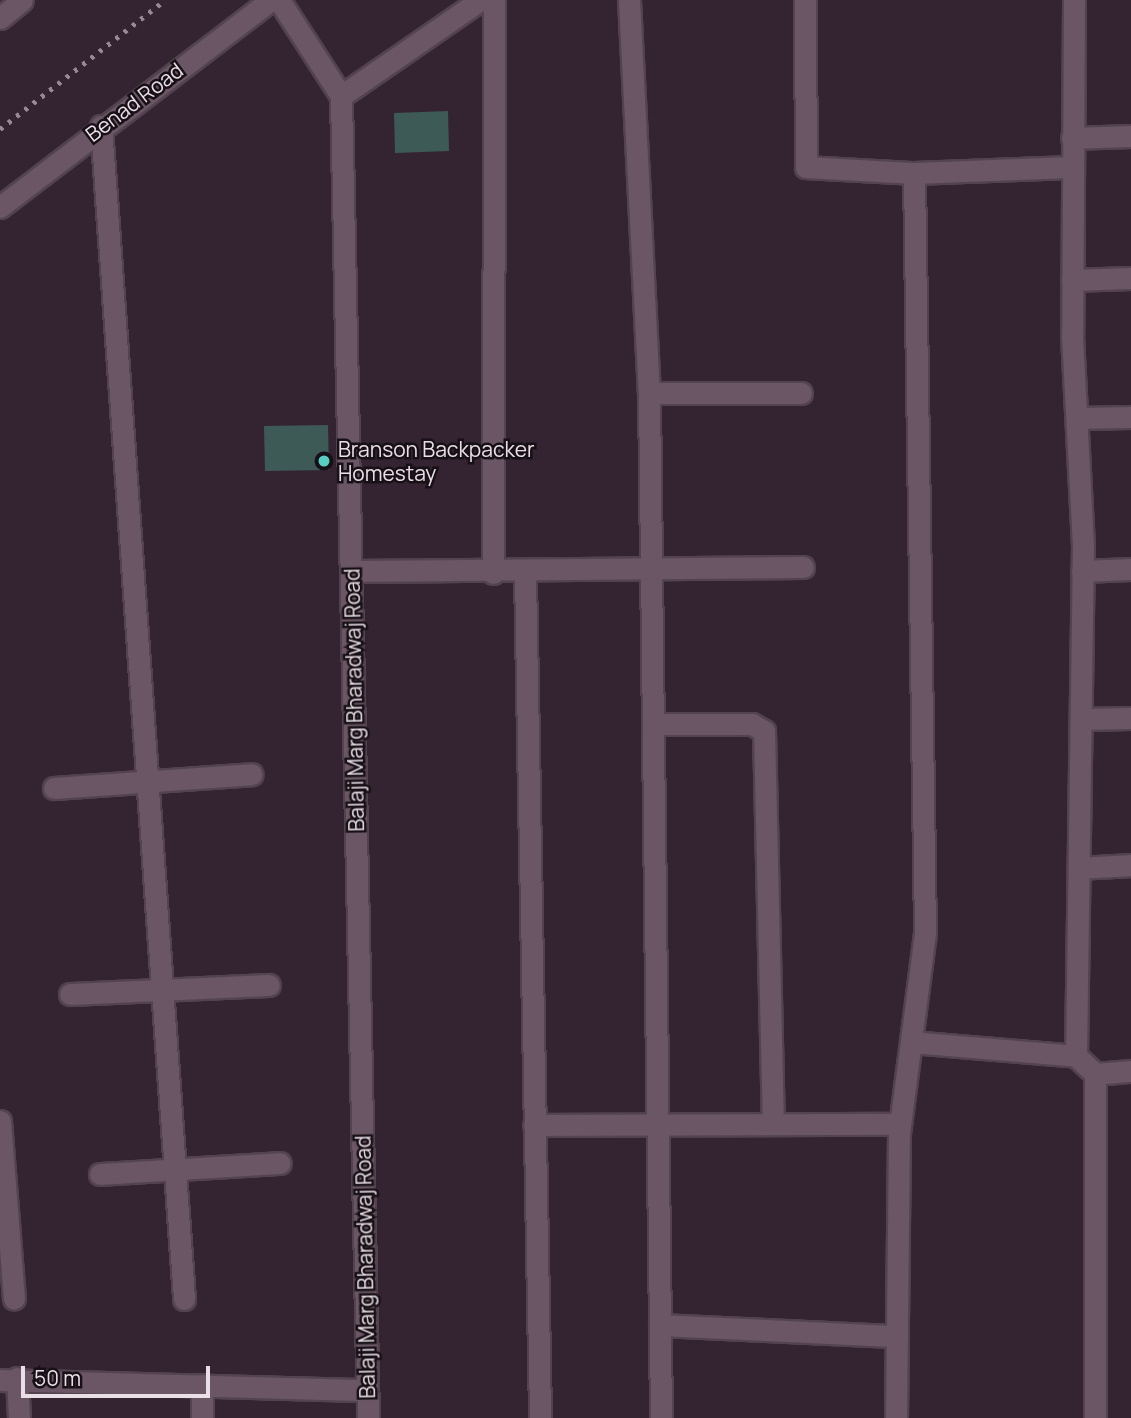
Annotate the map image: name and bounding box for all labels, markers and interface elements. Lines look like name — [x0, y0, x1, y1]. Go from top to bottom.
street label: Benad Road — [80, 57, 188, 147]
place label: Branson Backpacker Homestay — [338, 436, 535, 486]
marker: Branson Backpacker Homestay — [316, 453, 332, 469]
street label: Balaji Marg Bharadwaj Road — [339, 568, 369, 832]
street label: Balaji Marg Bharadwaj Road — [350, 1135, 380, 1399]
scale bar — [24, 1352, 214, 1396]
text: 50 m — [34, 1364, 81, 1392]

